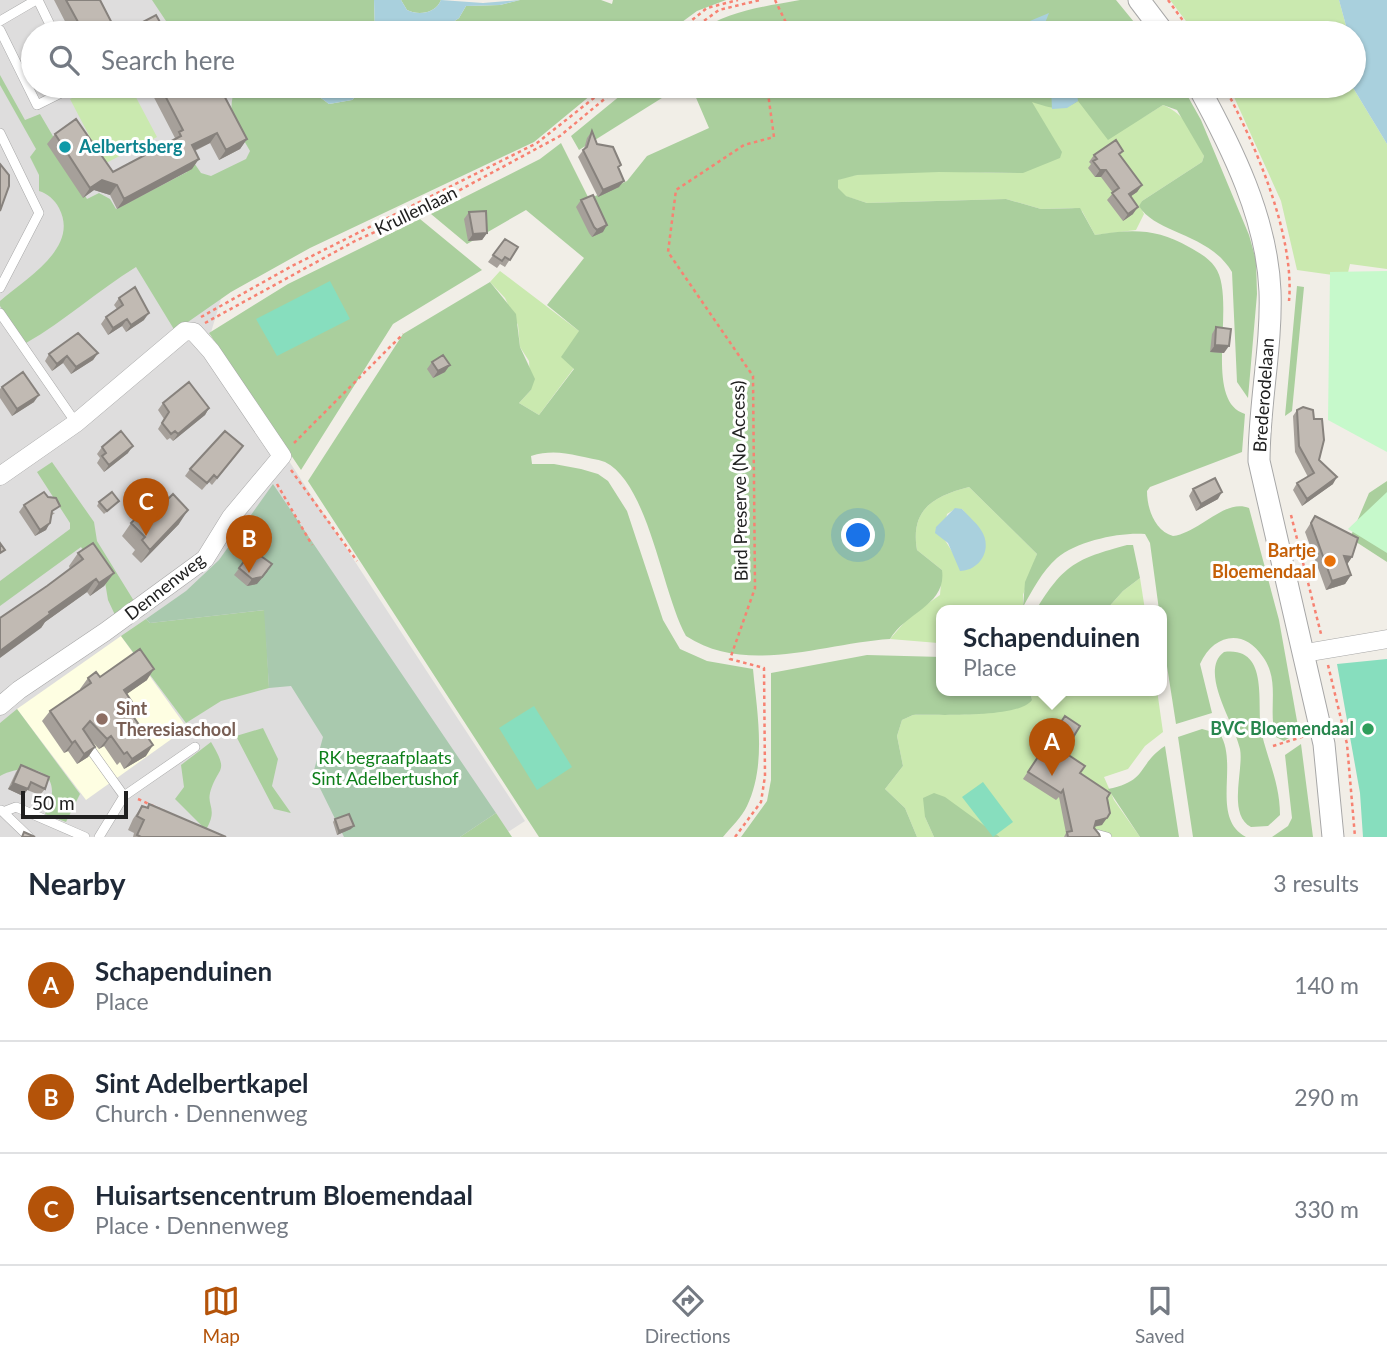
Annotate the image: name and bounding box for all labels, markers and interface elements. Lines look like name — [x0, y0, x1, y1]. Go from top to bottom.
search box — [21, 21, 1366, 98]
icon: search — [45, 41, 83, 79]
text: Search here — [101, 44, 235, 76]
place label: Aelbertsberg — [78, 135, 183, 157]
marker: Aelbertsberg — [57, 139, 73, 155]
street label: Krullenlaan — [371, 181, 460, 239]
street label: Brederodelaan — [1248, 337, 1278, 453]
street label: Bird Preserve (No Access) — [726, 380, 752, 582]
pin: C — [123, 478, 169, 536]
pin: B — [226, 515, 272, 573]
your location — [841, 518, 875, 552]
place label: Bartje Bloemendaal — [1212, 539, 1316, 582]
street label: Dennenweg — [120, 548, 209, 624]
marker: Bartje Bloemendaal — [1322, 553, 1338, 569]
popup — [936, 605, 1167, 696]
text: Schapenduinen — [963, 621, 1140, 653]
text: Place — [963, 653, 1016, 681]
place label: Sint Theresiaschool — [116, 697, 236, 740]
marker: Sint Theresiaschool — [94, 711, 110, 727]
place label: BVC Bloemendaal — [1210, 717, 1354, 739]
pin: A — [1029, 718, 1075, 776]
marker: BVC Bloemendaal — [1360, 721, 1376, 737]
park label: RK begraafplaats Sint Adelbertushof — [312, 746, 459, 789]
scale bar — [21, 788, 128, 820]
text: 50 m — [32, 791, 75, 814]
text: Nearby — [28, 865, 126, 901]
text: 3 results — [1273, 869, 1359, 897]
text: Schapenduinen — [95, 955, 272, 987]
text: A — [43, 971, 59, 999]
text: 140 m — [1294, 971, 1359, 999]
text: Place — [95, 987, 149, 1015]
text: Sint Adelbertkapel — [95, 1067, 309, 1099]
text: B — [43, 1083, 59, 1111]
text: 290 m — [1294, 1083, 1359, 1111]
text: Church · Dennenweg — [95, 1099, 308, 1127]
text: Huisartsencentrum Bloemendaal — [95, 1179, 473, 1211]
text: C — [43, 1195, 59, 1223]
text: 330 m — [1294, 1195, 1359, 1223]
text: Place · Dennenweg — [95, 1211, 288, 1239]
tab: Map — [202, 1282, 240, 1347]
tab: Directions — [645, 1282, 731, 1347]
tab: Saved — [1135, 1282, 1185, 1347]

